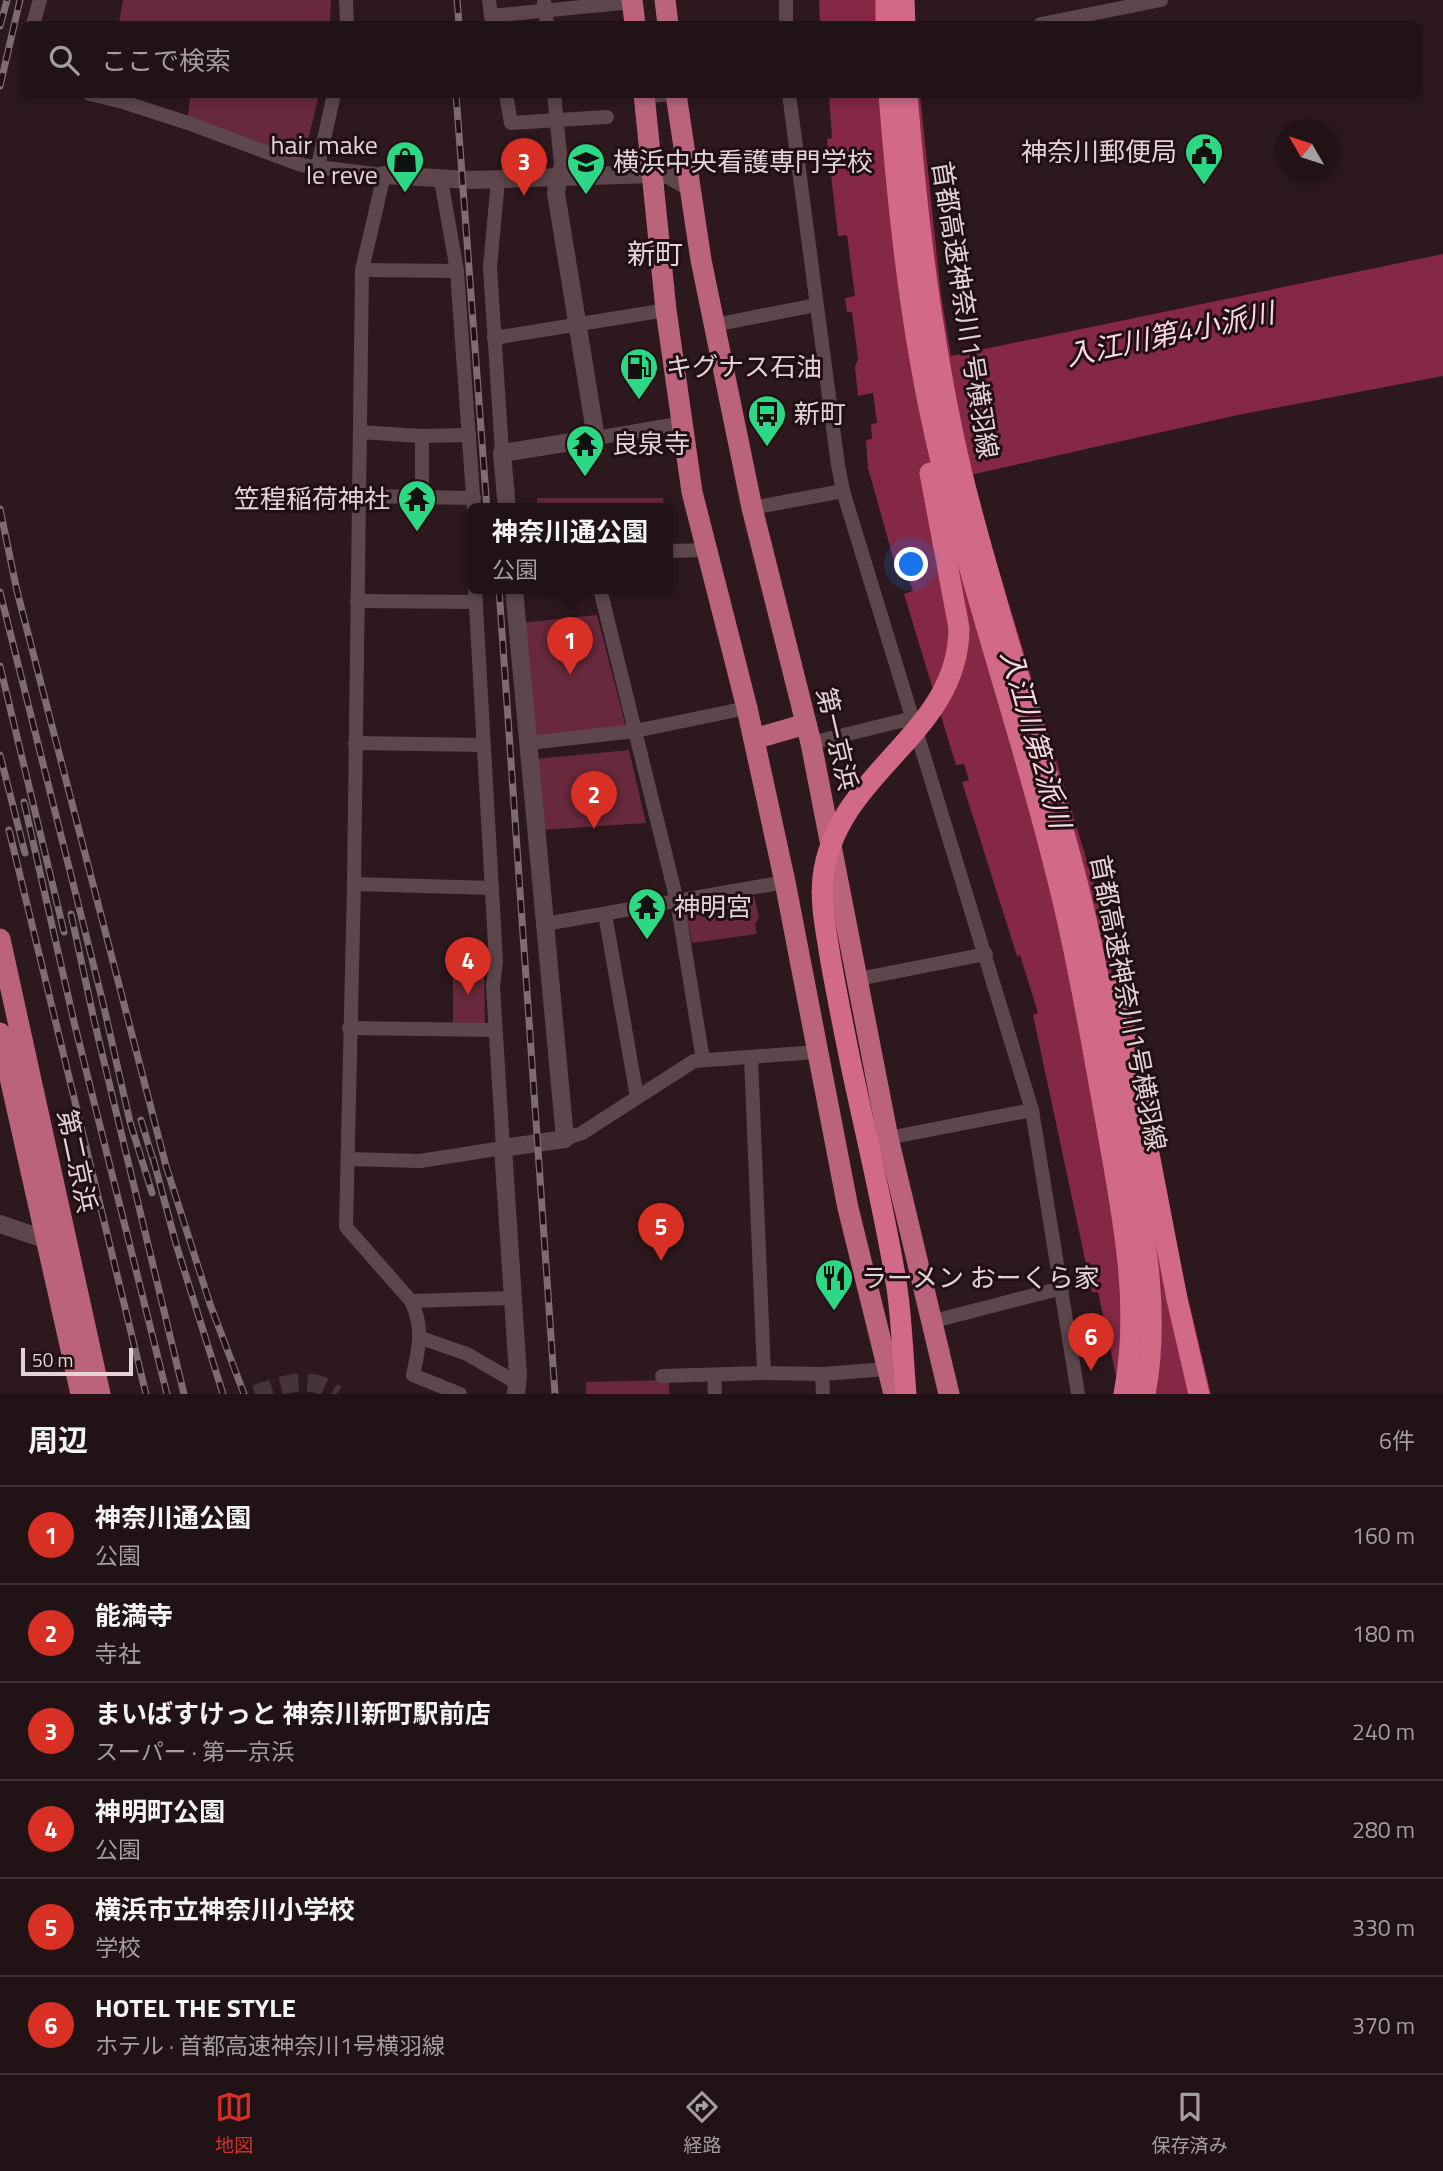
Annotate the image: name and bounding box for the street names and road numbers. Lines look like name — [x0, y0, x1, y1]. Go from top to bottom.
street label: 首都高速神奈川1号横羽線 — [923, 158, 1008, 461]
street label: 第一京浜 — [807, 684, 868, 794]
street label: 首都高速神奈川1号横羽線 — [1081, 852, 1176, 1154]
street label: 第二京浜 — [48, 1106, 107, 1216]

